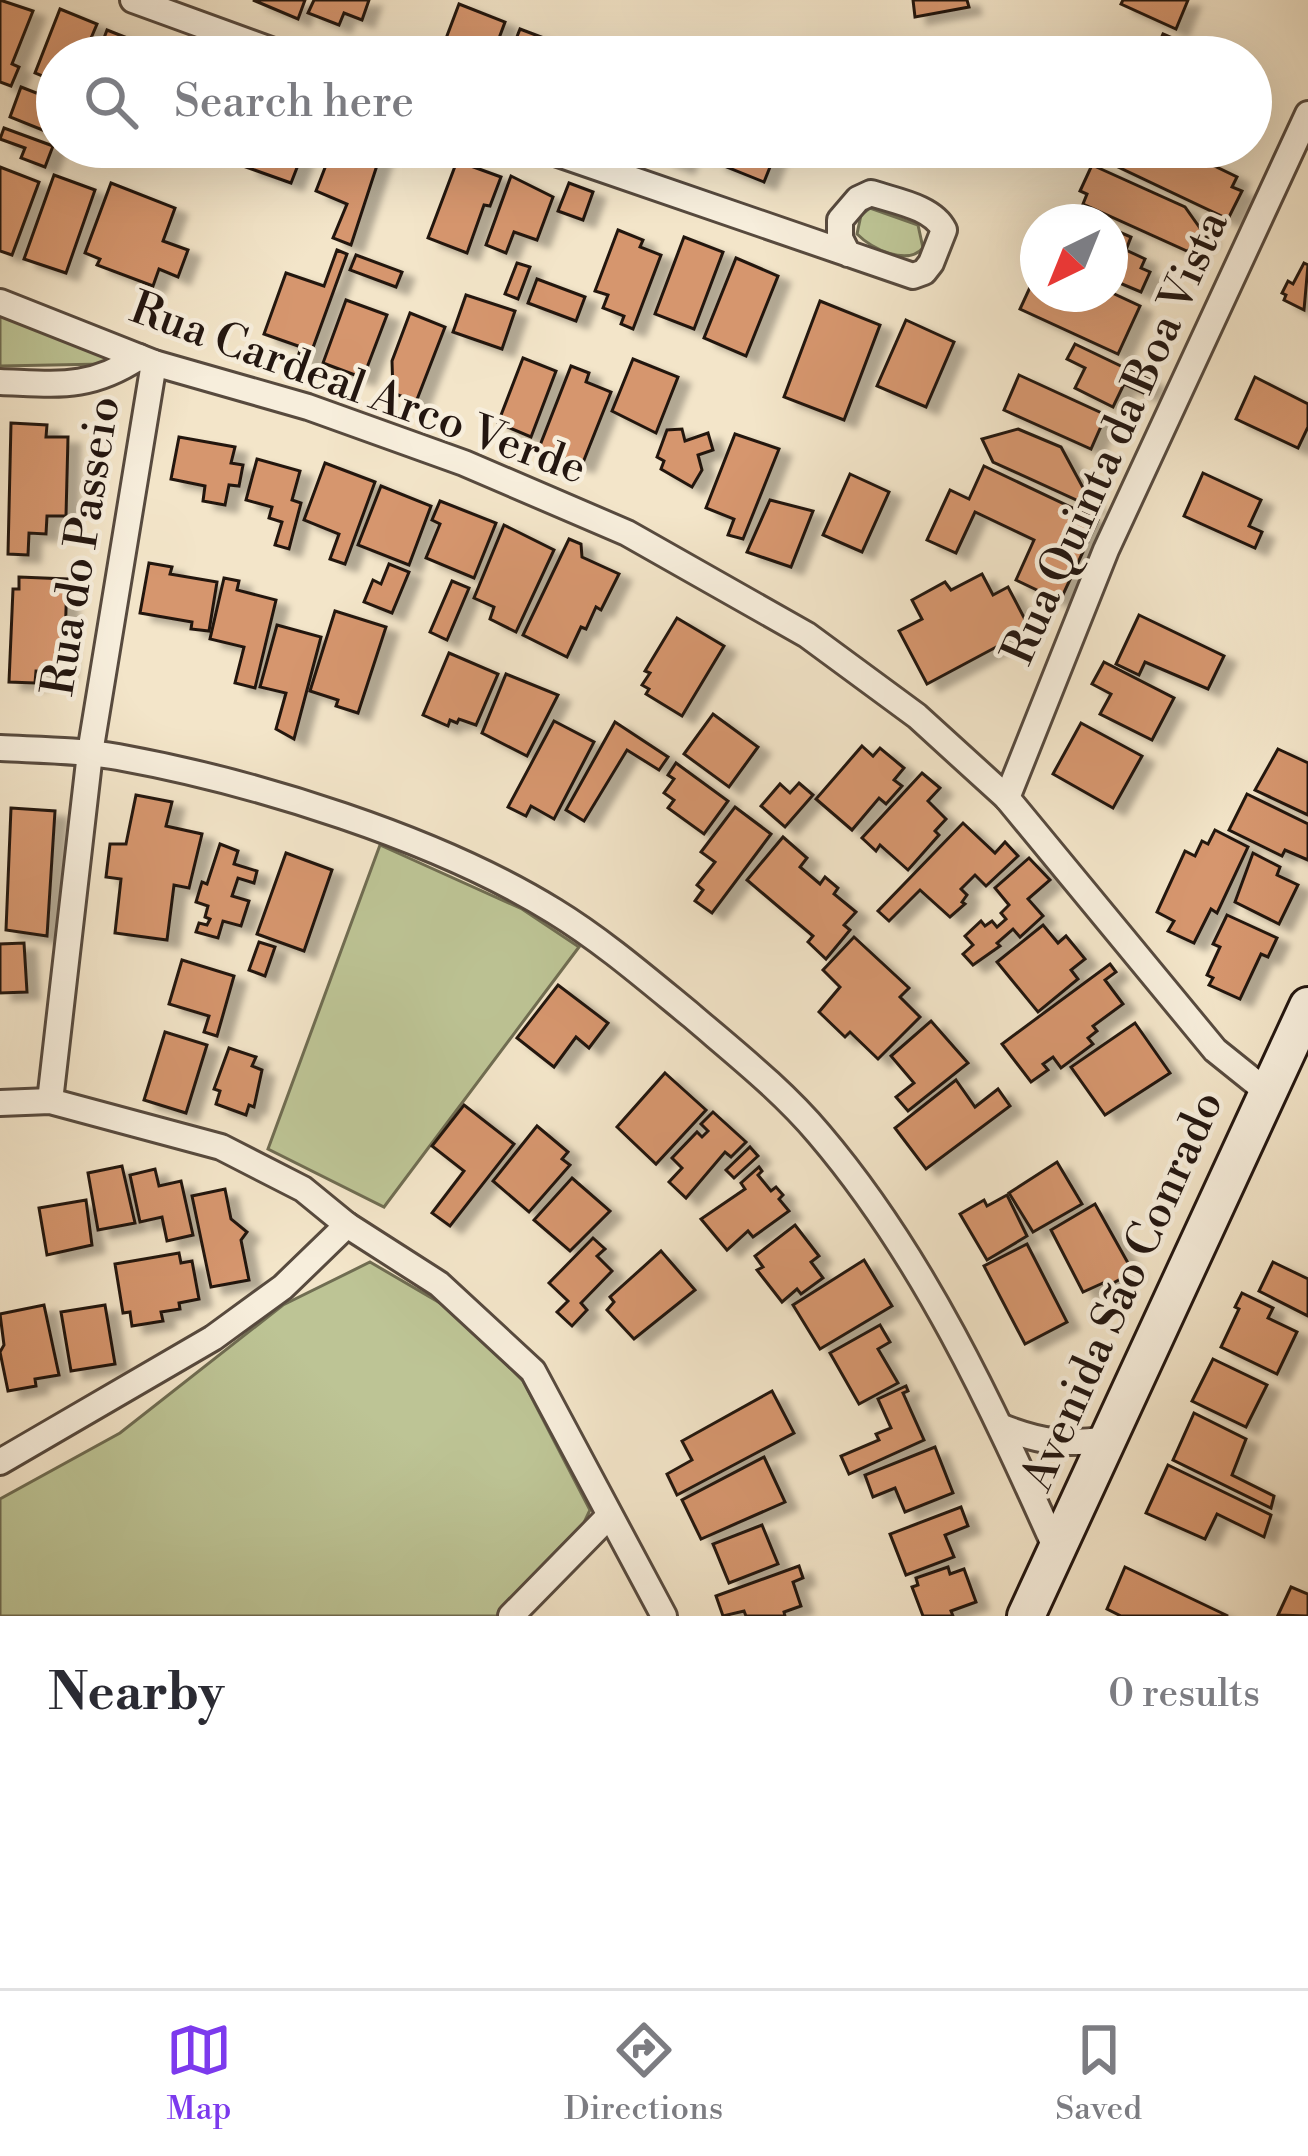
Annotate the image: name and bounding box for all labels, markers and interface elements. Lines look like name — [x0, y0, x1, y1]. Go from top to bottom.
search box — [36, 36, 1272, 168]
icon: search — [78, 69, 144, 135]
text: Search here — [174, 74, 414, 131]
street label: Rua Quinta da Boa Vista — [990, 202, 1242, 674]
north arrow — [1020, 204, 1128, 312]
street label: Rua Cardeal Arco Verde — [122, 280, 594, 498]
street label: Rua do Passeio — [30, 392, 134, 700]
street label: Avenida São Conrado — [1009, 1082, 1237, 1501]
text: Nearby — [48, 1662, 224, 1726]
text: 0 results — [1108, 1670, 1260, 1719]
tab: Map — [166, 2017, 232, 2130]
tab: Directions — [564, 2017, 723, 2130]
tab: Saved — [1055, 2017, 1142, 2130]

